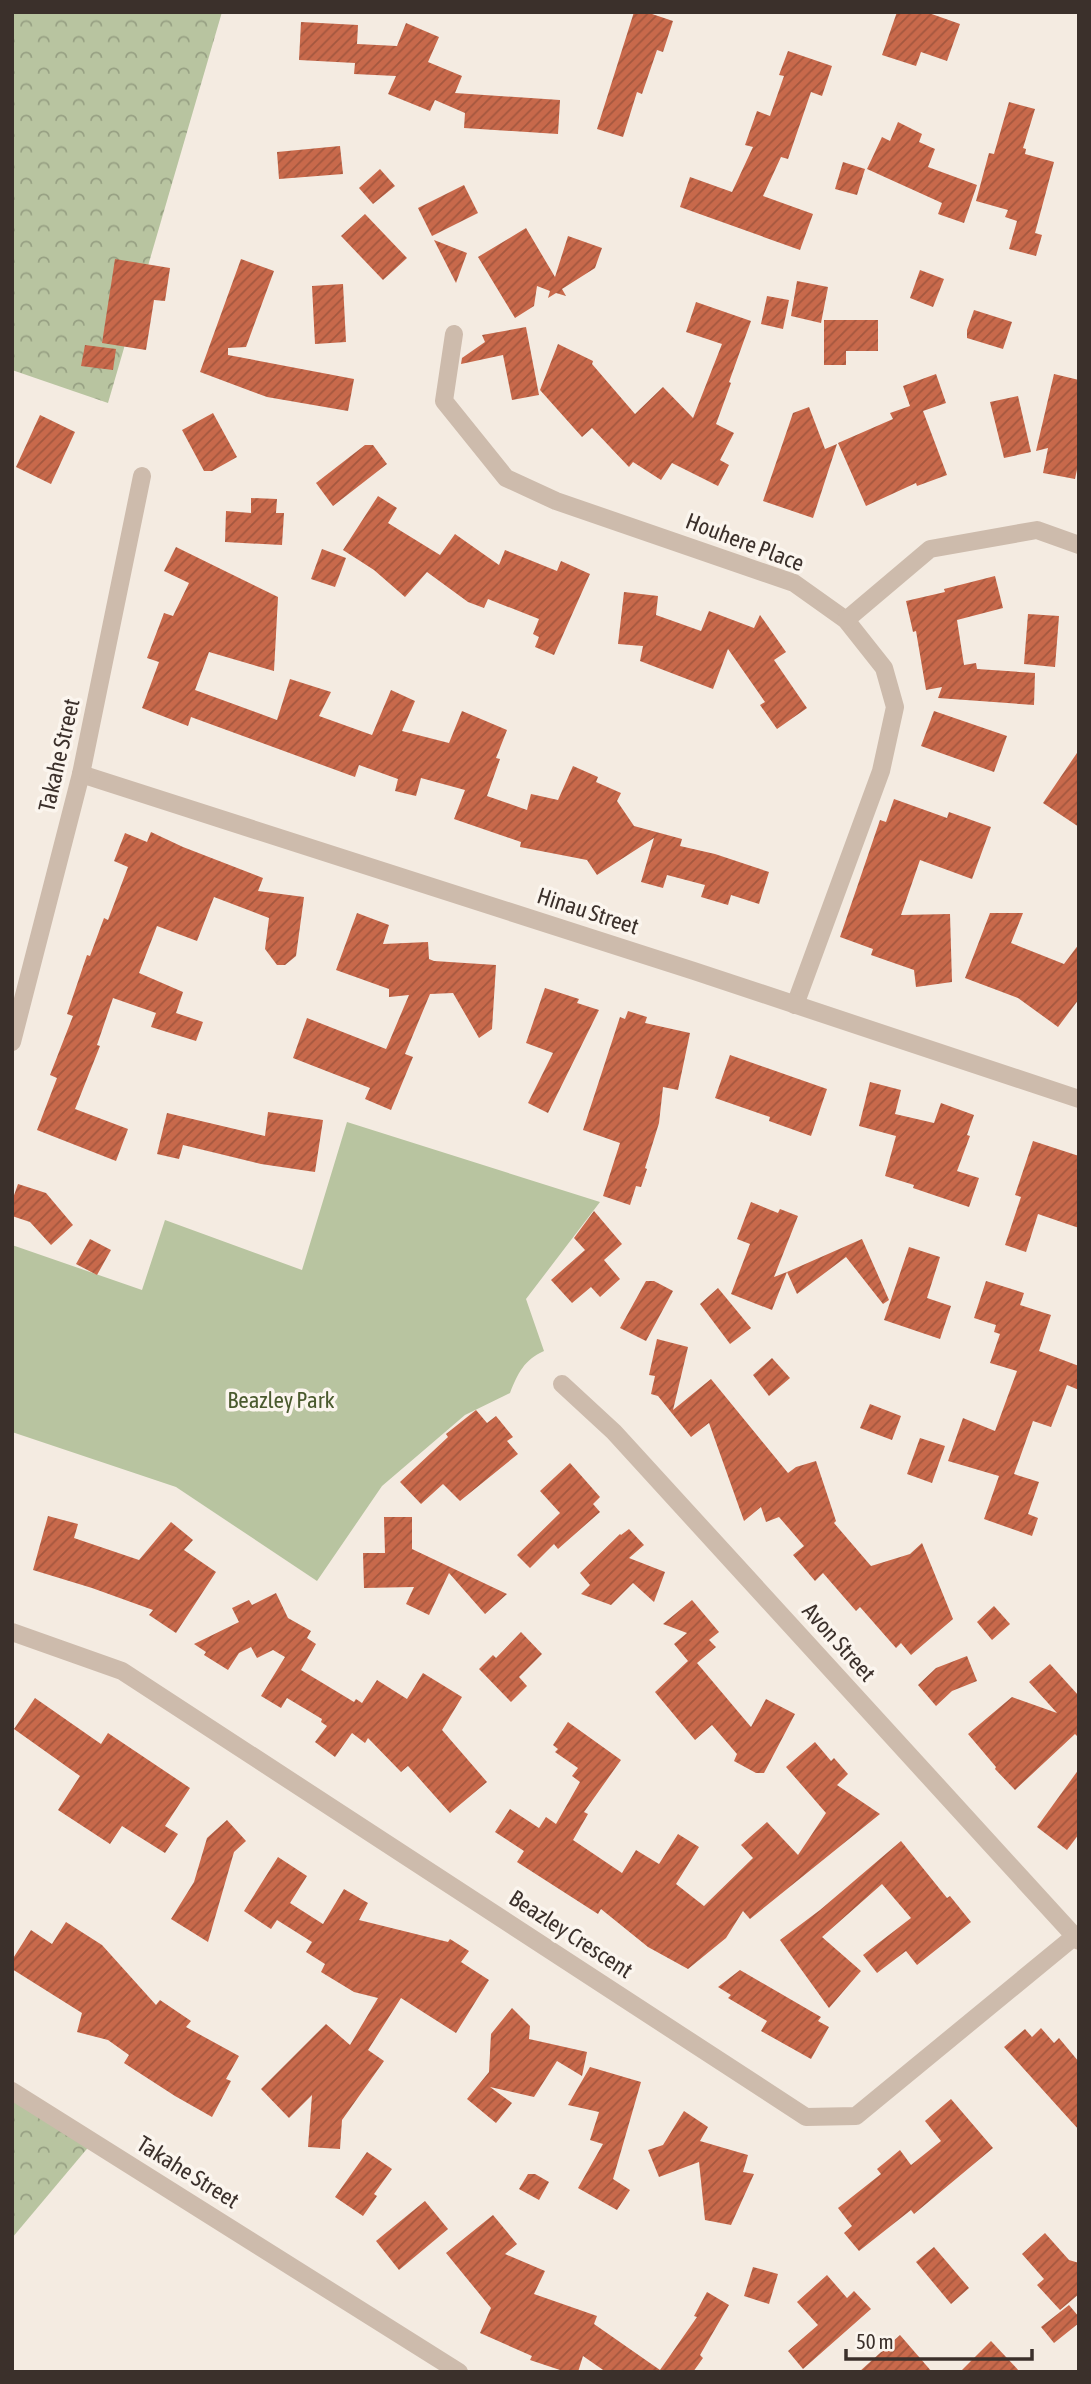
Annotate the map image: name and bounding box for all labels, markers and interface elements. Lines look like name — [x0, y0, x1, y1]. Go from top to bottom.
street label: Houhere Place — [682, 508, 808, 576]
street label: Takahe Street — [33, 696, 85, 814]
street label: Hinau Street — [534, 882, 642, 940]
park label: Beazley Park — [227, 1387, 335, 1413]
street label: Avon Street — [797, 1598, 881, 1686]
street label: Beazley Crescent — [505, 1885, 637, 1983]
street label: Takahe Street — [132, 2130, 244, 2214]
scale bar — [846, 2318, 1032, 2362]
text: 50 m — [856, 2329, 894, 2353]

